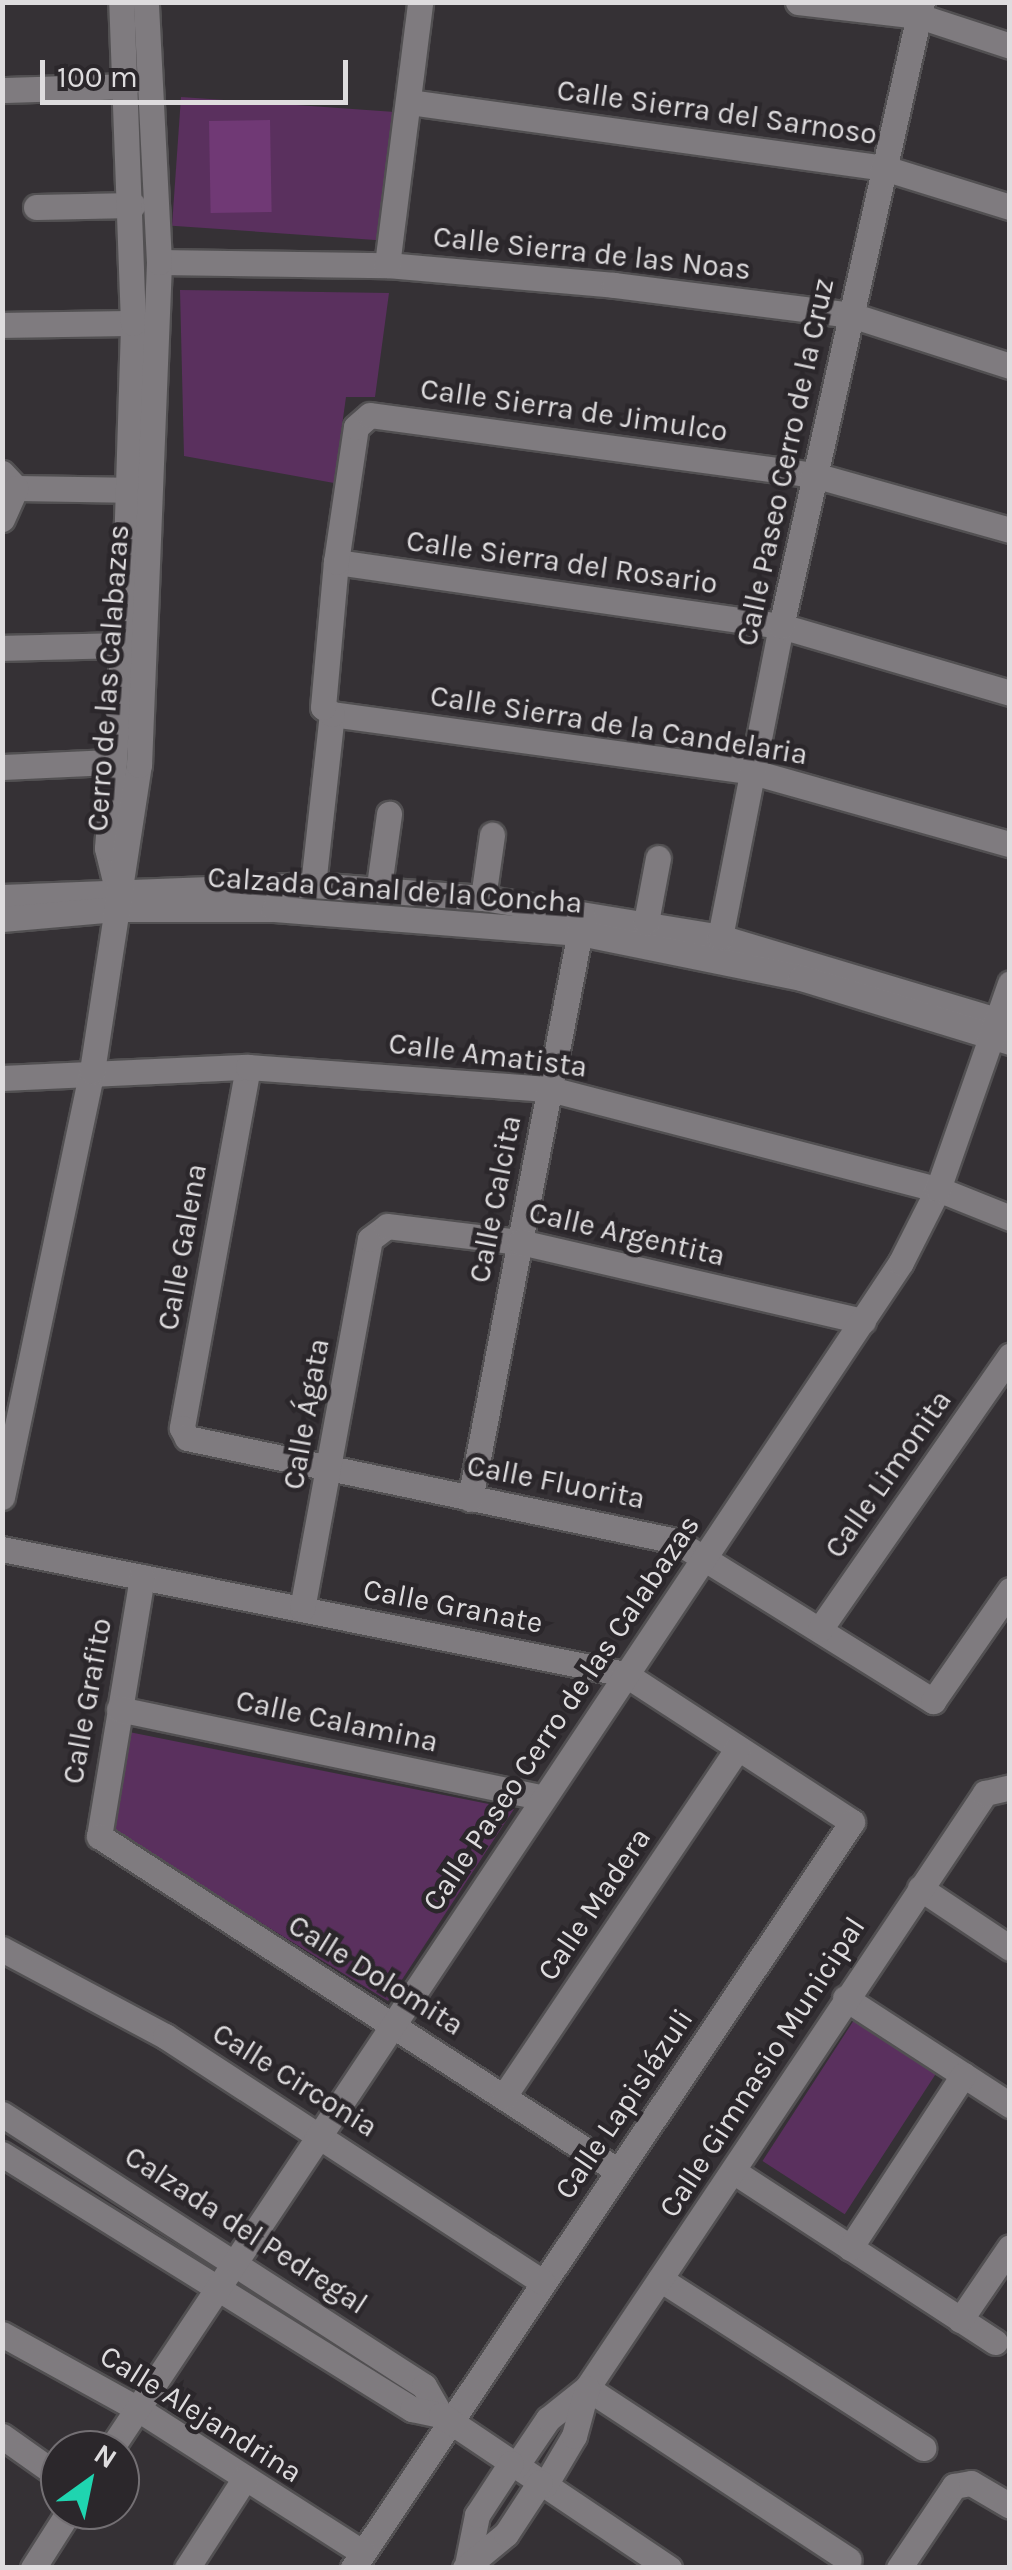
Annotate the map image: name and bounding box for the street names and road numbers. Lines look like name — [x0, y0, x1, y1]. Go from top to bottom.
street label: Calle Sierra del Sarnoso — [555, 72, 879, 152]
street label: Calle Sierra de las Noas — [431, 218, 753, 288]
street label: Calle Paseo Cerro de la Cruz — [728, 275, 842, 649]
street label: Calle Sierra de Jimulco — [418, 371, 730, 449]
street label: Calle Sierra del Rosario — [404, 522, 720, 602]
street label: Cerro de las Calabazas — [79, 523, 137, 833]
street label: Calle Sierra de la Candelaria — [428, 677, 810, 773]
street label: Calzada Canal de la Concha — [206, 859, 584, 921]
street label: Calle Amatista — [387, 1025, 589, 1085]
street label: Calle Calcita — [461, 1112, 529, 1286]
street label: Calle Galena — [150, 1161, 214, 1333]
street label: Calle Argentita — [525, 1194, 729, 1274]
street label: Calle Ágata — [275, 1336, 337, 1492]
street label: Calle Limonita — [817, 1383, 959, 1565]
street label: Calle Fluorita — [464, 1447, 648, 1517]
street label: Calle Paseo Cerro de las Calabazas — [415, 1508, 707, 1918]
street label: Calle Granate — [360, 1571, 546, 1641]
street label: Calle Grafito — [55, 1615, 119, 1787]
street label: Calle Calamina — [233, 1682, 441, 1760]
street label: Calle Madera — [530, 1821, 658, 1987]
street label: Calle Dolomita — [282, 1907, 470, 2043]
street label: Calle Gimnasio Municipal — [651, 1910, 873, 2224]
street label: Calle Lapislázuli — [547, 2002, 701, 2206]
street label: Calle Circonia — [206, 2015, 384, 2145]
street label: Calzada del Pedregal — [118, 2138, 374, 2322]
street label: Calle Alejandrina — [93, 2337, 309, 2491]

